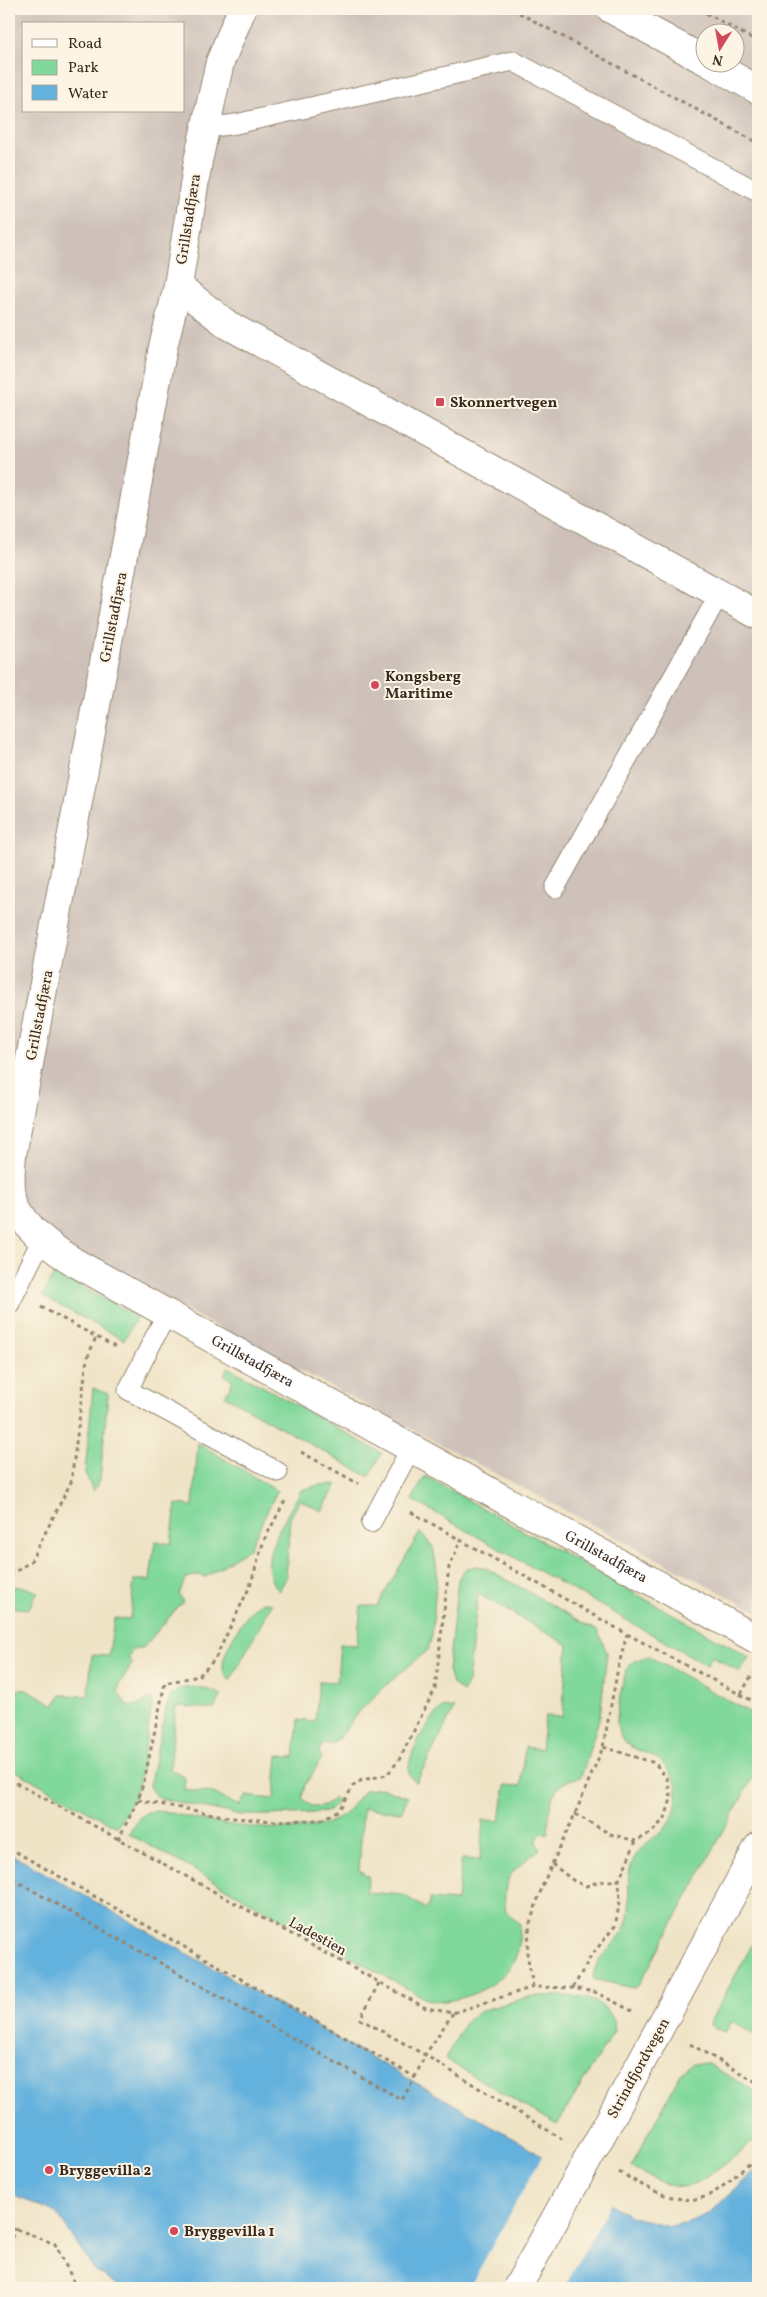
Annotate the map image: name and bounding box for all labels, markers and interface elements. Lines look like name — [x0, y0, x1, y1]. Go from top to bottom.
legend — [22, 22, 185, 112]
north arrow — [694, 22, 744, 72]
text: Road — [68, 34, 102, 55]
text: N — [711, 49, 725, 70]
text: Park — [68, 58, 99, 79]
text: Water — [68, 84, 108, 105]
street label: Grillstadfjæra — [172, 172, 207, 266]
place label: Skonnertvegen — [450, 393, 557, 414]
marker: Skonnertvegen — [434, 396, 446, 408]
street label: Grillstadfjæra — [95, 570, 134, 664]
place label: Kongsberg Maritime — [385, 667, 461, 705]
marker: Kongsberg Maritime — [369, 679, 381, 691]
street label: Grillstadfjæra — [21, 968, 60, 1062]
street label: Grillstadfjæra — [207, 1331, 297, 1393]
street label: Grillstadfjæra — [560, 1526, 651, 1589]
street label: Ladestien — [284, 1913, 350, 1962]
street label: Strindfjordvegen — [603, 2015, 676, 2123]
place label: Bryggevilla 2 — [59, 2161, 152, 2182]
marker: Bryggevilla 2 — [43, 2164, 55, 2176]
place label: Bryggevilla 1 — [184, 2222, 275, 2243]
marker: Bryggevilla 1 — [168, 2225, 180, 2237]

